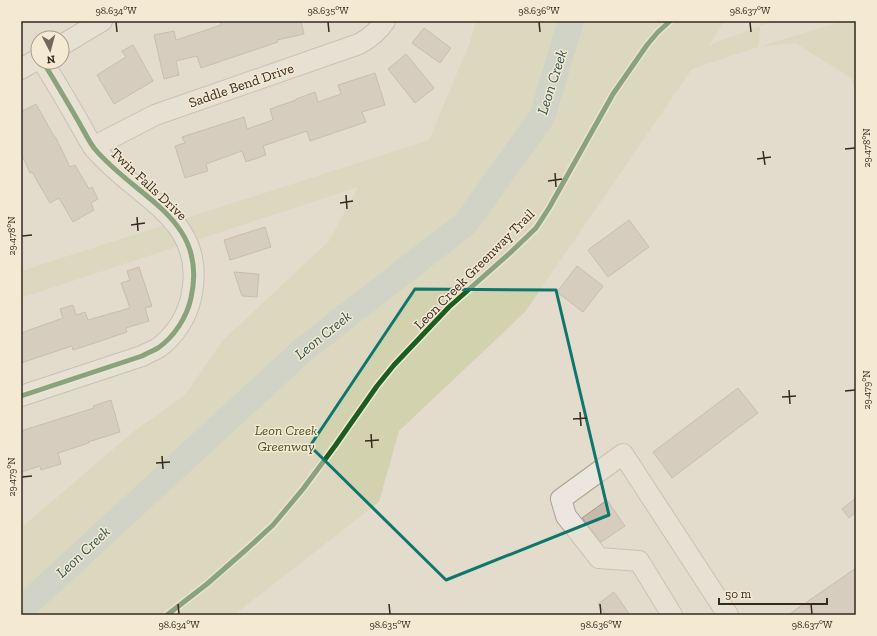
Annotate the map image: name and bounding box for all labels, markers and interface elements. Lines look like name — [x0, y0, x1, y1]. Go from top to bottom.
text: 98.634°W — [95, 5, 137, 17]
text: 98.635°W — [307, 5, 349, 17]
text: 98.636°W — [518, 5, 560, 17]
text: 98.637°W — [730, 5, 771, 17]
north arrow — [30, 30, 70, 70]
water label: Leon Creek — [533, 47, 571, 117]
text: N — [46, 53, 56, 66]
street label: Saddle Bend Drive — [186, 59, 296, 111]
text: 29.478°N — [861, 128, 873, 168]
street label: Twin Falls Drive — [107, 145, 191, 224]
street label: Leon Creek Greenway Trail — [411, 205, 538, 333]
text: 29.478°N — [6, 216, 18, 256]
water label: Leon Creek — [291, 307, 355, 363]
text: 29.479°N — [861, 370, 873, 410]
park label: Leon Creek Greenway — [255, 422, 317, 455]
text: 29.479°N — [6, 457, 18, 497]
water label: Leon Creek — [52, 522, 114, 581]
scale bar — [719, 580, 827, 606]
text: 50 m — [725, 587, 752, 601]
text: 98.634°W — [158, 619, 200, 631]
text: 98.635°W — [369, 619, 411, 631]
text: 98.636°W — [580, 619, 622, 631]
text: 98.637°W — [792, 619, 833, 631]

